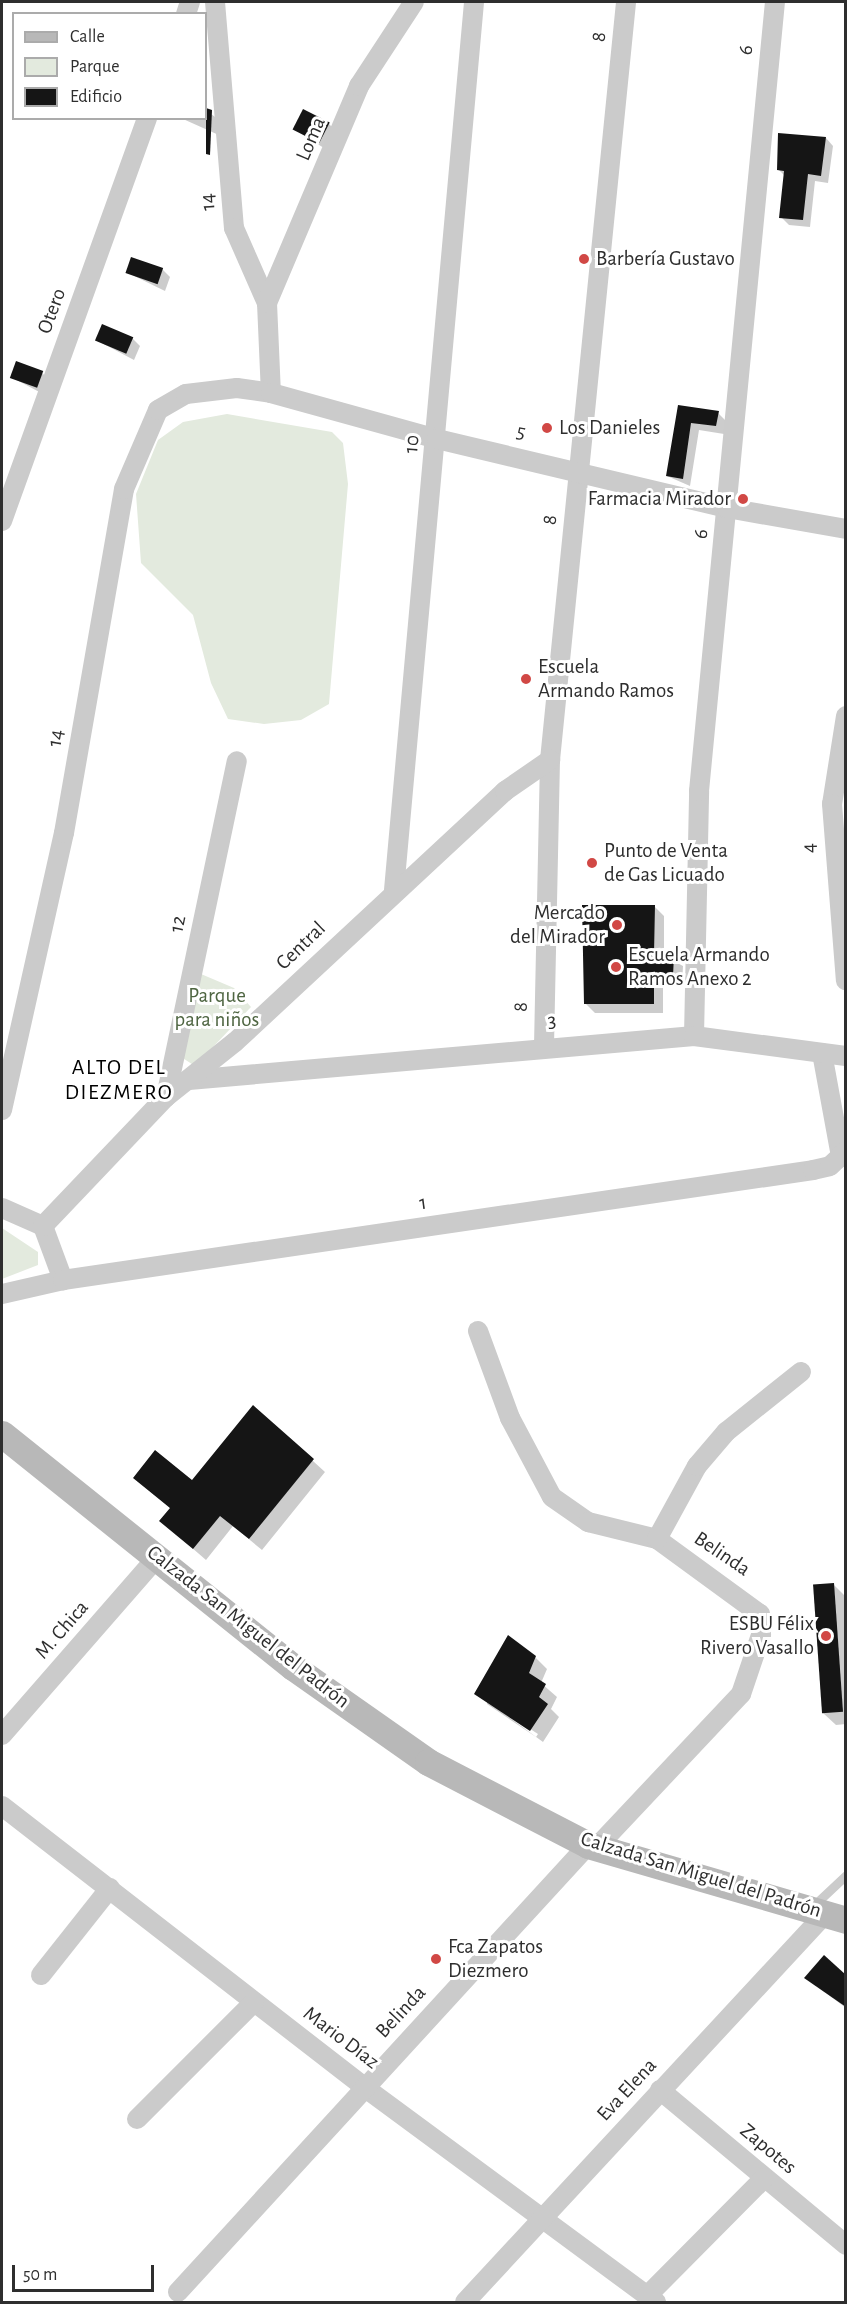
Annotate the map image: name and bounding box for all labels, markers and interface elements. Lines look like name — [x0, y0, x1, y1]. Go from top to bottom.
legend — [12, 12, 207, 120]
text: Calle — [70, 28, 105, 46]
street label: 8 — [586, 31, 612, 43]
street label: 6 — [733, 44, 759, 56]
text: Parque — [70, 58, 119, 76]
text: Edificio — [70, 88, 122, 106]
street label: Loma — [291, 113, 331, 165]
street label: 14 — [195, 192, 221, 212]
place label: Barbería Gustavo — [596, 246, 735, 272]
marker: Barbería Gustavo — [577, 252, 591, 266]
street label: Otero — [32, 285, 72, 337]
place label: Los Danieles — [559, 415, 660, 441]
street label: 5 — [514, 419, 528, 445]
marker: Los Danieles — [540, 421, 554, 435]
street label: 10 — [399, 434, 425, 454]
place label: Farmacia Mirador — [588, 486, 731, 512]
marker: Farmacia Mirador — [736, 492, 750, 506]
street label: 8 — [537, 514, 563, 526]
street label: 6 — [688, 528, 714, 540]
place label: Escuela Armando Ramos — [538, 654, 674, 704]
marker: Escuela Armando Ramos — [519, 672, 533, 686]
street label: 14 — [42, 727, 70, 749]
place label: Punto de Venta de Gas Licuado — [604, 838, 728, 888]
street label: 4 — [796, 843, 822, 853]
marker: Punto de Venta de Gas Licuado — [585, 856, 599, 870]
place label: Mercado del Mirador — [510, 900, 605, 950]
street label: 12 — [164, 913, 192, 935]
street label: Central — [271, 916, 331, 976]
marker: Mercado del Mirador — [610, 918, 624, 932]
place label: Escuela Armando Ramos Anexo 2 — [628, 942, 770, 992]
marker: Escuela Armando Ramos Anexo 2 — [609, 960, 623, 974]
park label: Parque para niños — [175, 983, 259, 1033]
street label: 8 — [508, 1002, 534, 1012]
street label: 3 — [547, 1008, 557, 1034]
district label: ALTO DEL DIEZMERO — [65, 1054, 173, 1106]
street label: 1 — [418, 1190, 428, 1216]
street label: Belinda — [689, 1526, 755, 1582]
street label: Calzada San Miguel del Padrón — [142, 1540, 354, 1714]
street label: M. Chica — [30, 1596, 94, 1664]
place label: ESBU Félix Rivero Vasallo — [700, 1611, 814, 1661]
marker: ESBU Félix Rivero Vasallo — [819, 1629, 833, 1643]
street label: Calzada San Miguel del Padrón — [578, 1826, 824, 1924]
place label: Fca Zapatos Diezmero — [448, 1934, 543, 1984]
marker: Fca Zapatos Diezmero — [429, 1952, 443, 1966]
street label: Belinda — [370, 1981, 432, 2043]
street label: Mario Díaz — [298, 2001, 384, 2075]
street label: Eva Elena — [592, 2053, 662, 2127]
street label: Zapotes — [735, 2118, 801, 2180]
scale bar — [15, 2253, 158, 2291]
text: 50 m — [23, 2266, 57, 2284]

